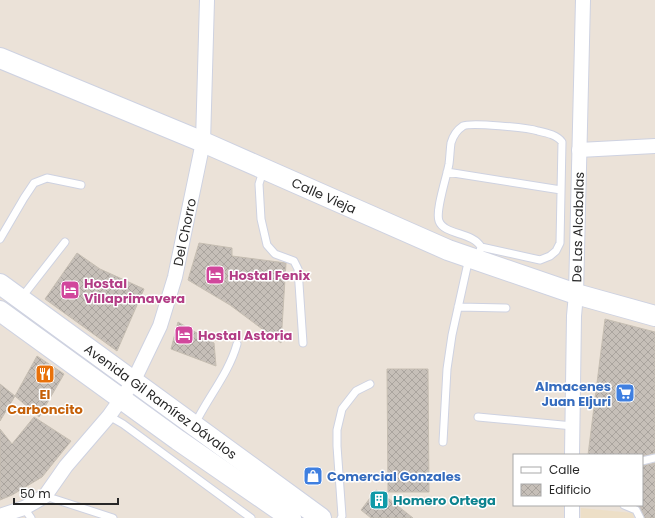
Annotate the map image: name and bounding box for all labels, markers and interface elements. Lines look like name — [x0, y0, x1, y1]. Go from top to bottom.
street label: De Las Alcabalas — [567, 171, 588, 283]
street label: Calle Vieja — [289, 173, 359, 218]
street label: Del Chorro — [168, 196, 201, 268]
hotel icon: Hostal Fenix — [204, 264, 226, 286]
place label: Hostal Fenix — [229, 266, 310, 285]
place label: Hostal Villaprimavera — [84, 274, 185, 308]
hotel icon: Hostal Villaprimavera — [59, 279, 81, 301]
hotel icon: Hostal Astoria — [173, 324, 195, 346]
place label: Hostal Astoria — [198, 326, 293, 345]
street label: Avenida Gil Ramírez Dávalos — [81, 339, 241, 463]
restaurant icon: El Carboncito — [34, 363, 56, 385]
place label: Almacenes Juan Eljuri — [535, 377, 611, 411]
supermarket icon: Almacenes Juan Eljuri — [614, 382, 636, 404]
place label: El Carboncito — [7, 385, 83, 419]
legend — [513, 454, 643, 506]
text: Calle — [549, 461, 580, 478]
shop icon: Comercial Gonzales — [302, 465, 324, 487]
place label: Comercial Gonzales — [327, 467, 461, 486]
scale bar — [14, 480, 118, 506]
text: Edificio — [549, 481, 591, 498]
text: 50 m — [20, 485, 51, 502]
building icon: Homero Ortega — [368, 489, 390, 511]
place label: Homero Ortega — [393, 491, 496, 510]

